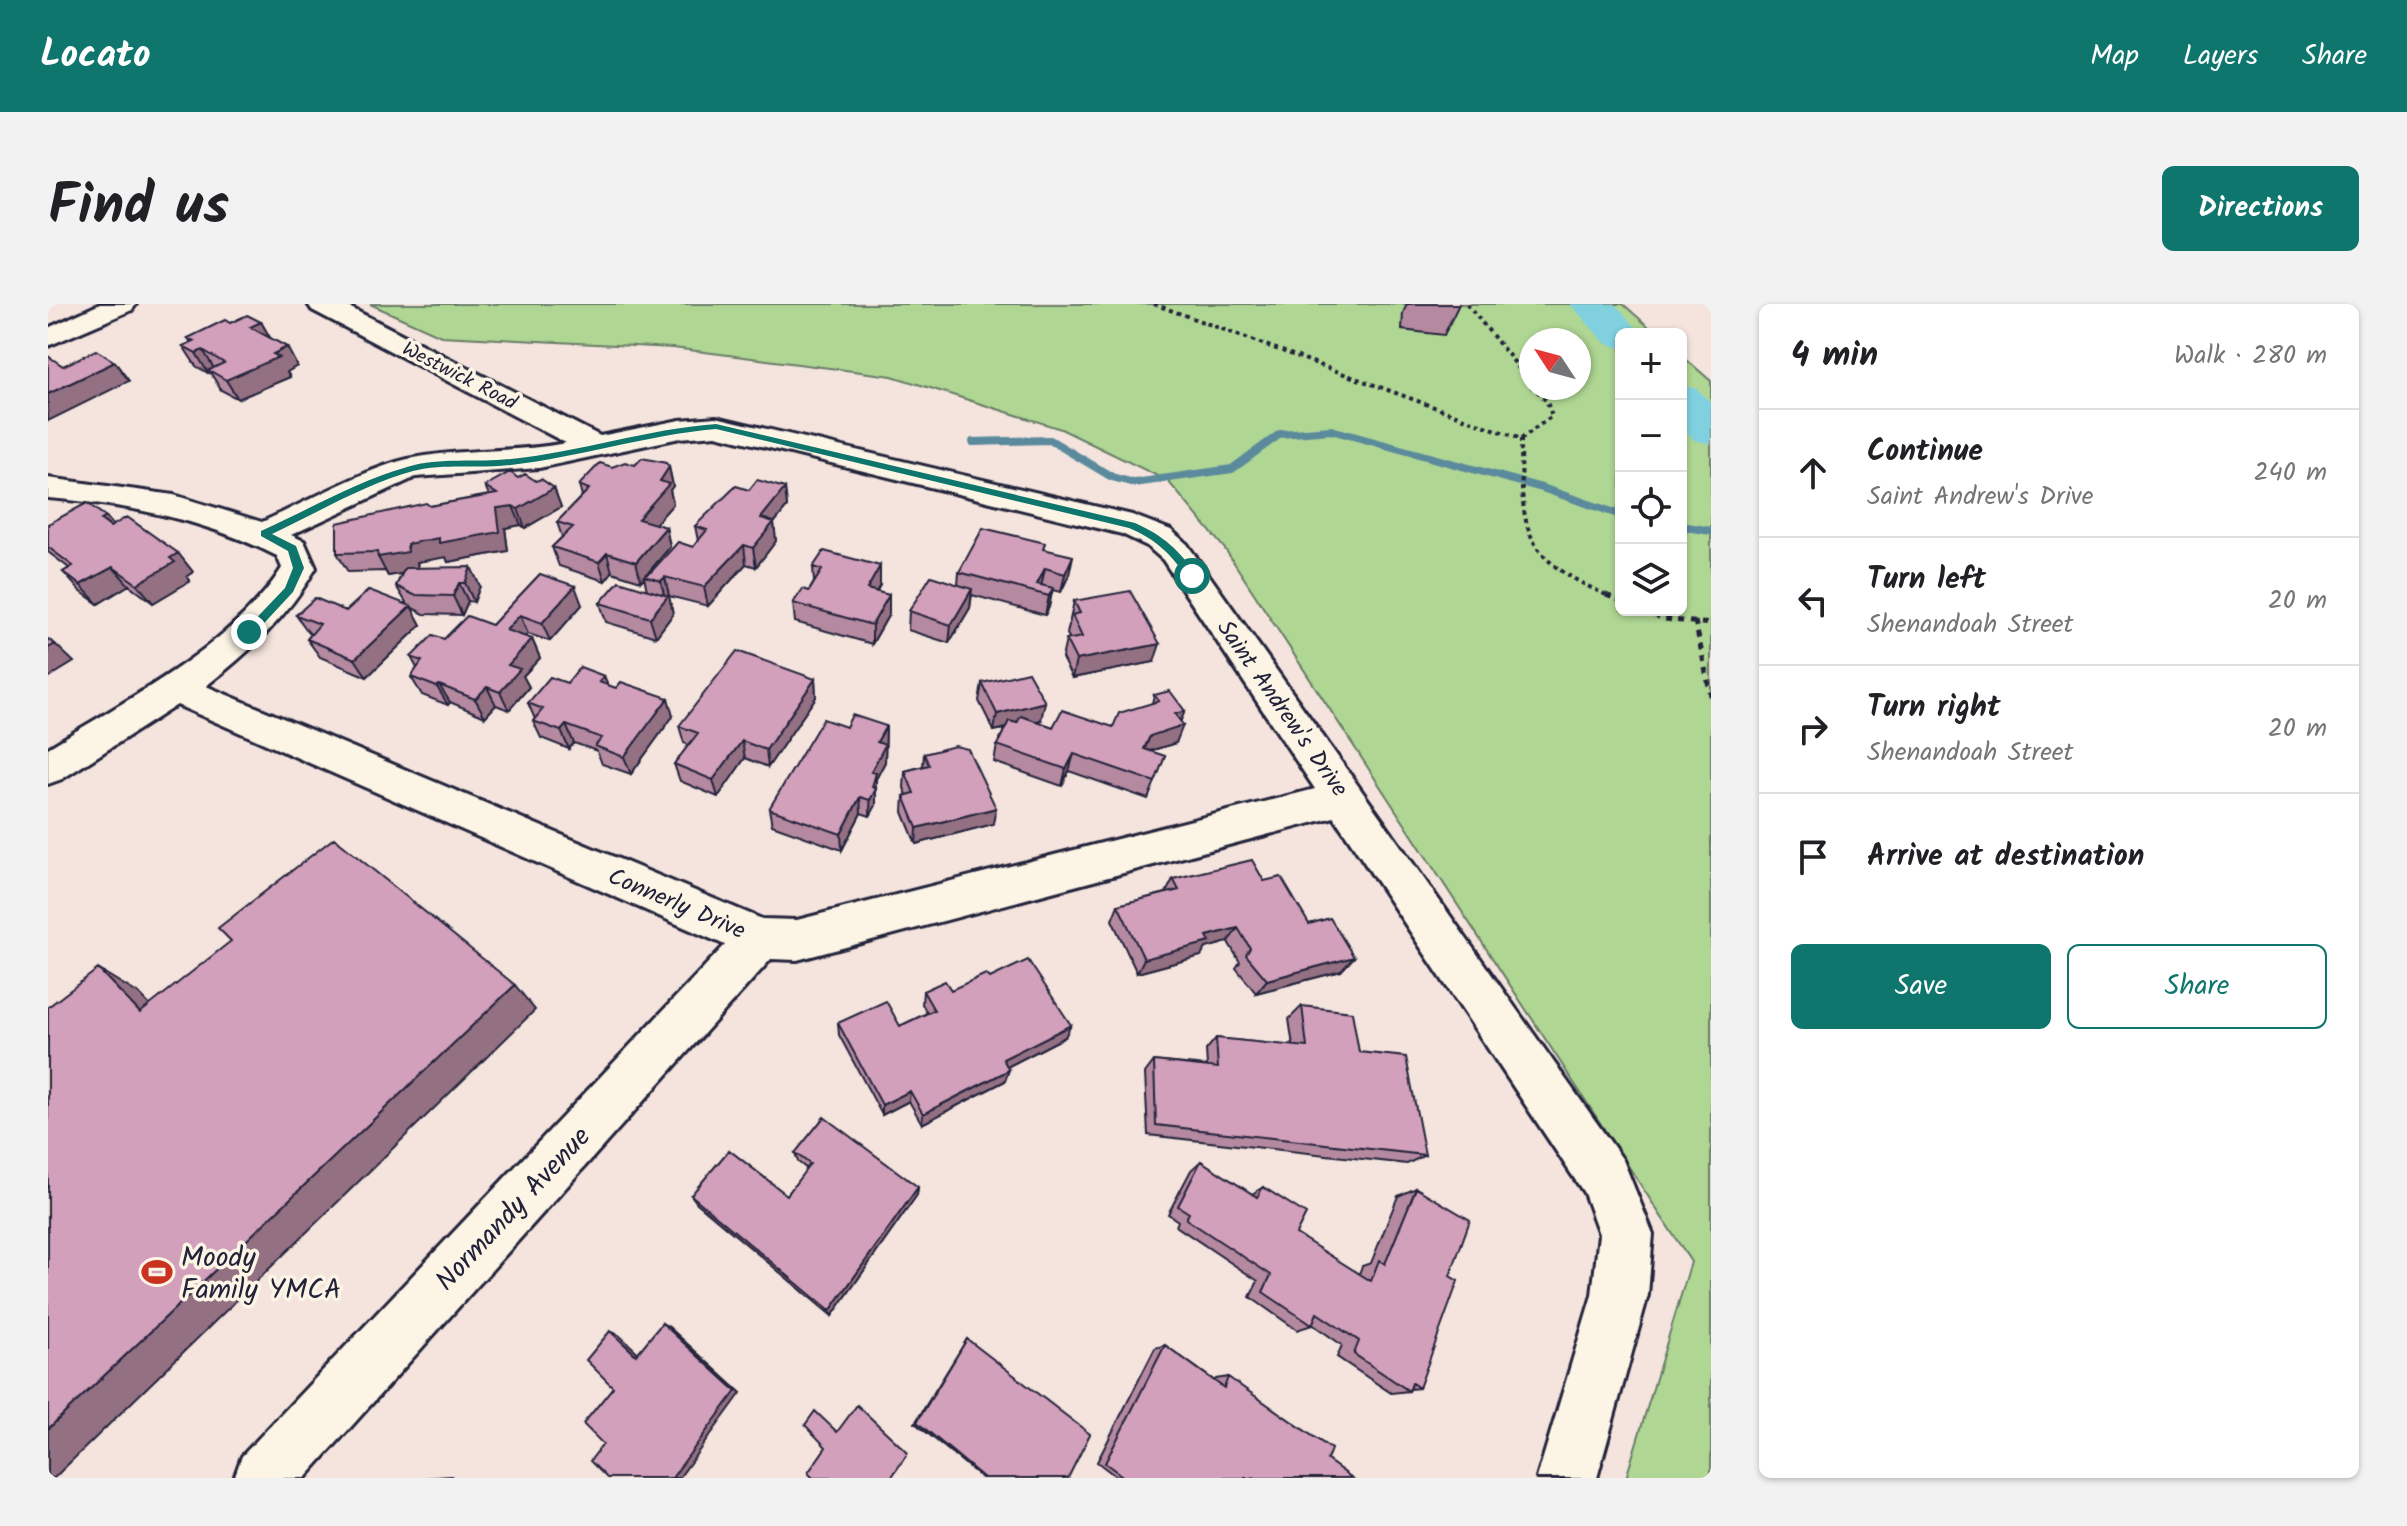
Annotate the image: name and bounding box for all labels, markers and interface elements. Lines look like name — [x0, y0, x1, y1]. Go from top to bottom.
text: Locato — [40, 26, 151, 86]
text: Map — [2090, 34, 2139, 79]
text: Layers — [2183, 34, 2258, 79]
text: Share — [2302, 34, 2367, 79]
text: Find us — [48, 163, 229, 253]
button: Directions — [2162, 166, 2359, 251]
north arrow — [1519, 328, 1591, 400]
map controls — [1615, 328, 1687, 616]
button: + — [1615, 328, 1687, 400]
text: 4 min — [1791, 329, 1878, 383]
street label: Westwick Road — [396, 334, 523, 420]
text: Walk · 280 m — [2174, 335, 2327, 377]
button: − — [1615, 400, 1687, 472]
text: Continue — [1867, 428, 1983, 476]
icon: ahead — [1791, 451, 1835, 495]
text: 240 m — [2253, 452, 2327, 494]
button: locate — [1615, 472, 1687, 544]
text: Saint Andrew's Drive — [1867, 476, 2094, 518]
button: layers — [1615, 544, 1687, 616]
text: Turn left — [1867, 556, 1986, 604]
route start — [1174, 558, 1210, 594]
icon: left — [1791, 579, 1835, 623]
text: 20 m — [2268, 580, 2327, 622]
text: Shenandoah Street — [1867, 604, 2074, 646]
street label: Saint Andrew's Drive — [1206, 612, 1358, 806]
route end — [231, 614, 267, 650]
text: Turn right — [1867, 684, 2000, 732]
icon: right — [1791, 707, 1835, 751]
text: 20 m — [2268, 708, 2327, 750]
text: Shenandoah Street — [1867, 732, 2074, 774]
text: Arrive at destination — [1867, 833, 2144, 881]
icon: arrive — [1791, 835, 1835, 879]
street label: Connerly Drive — [601, 858, 752, 951]
button: Save — [1791, 944, 2051, 1029]
button: Share — [2067, 944, 2327, 1029]
street label: Normandy Avenue — [425, 1117, 603, 1303]
place label: Moody Family YMCA — [181, 1236, 341, 1313]
sports icon: Moody Family YMCA — [140, 1255, 174, 1289]

